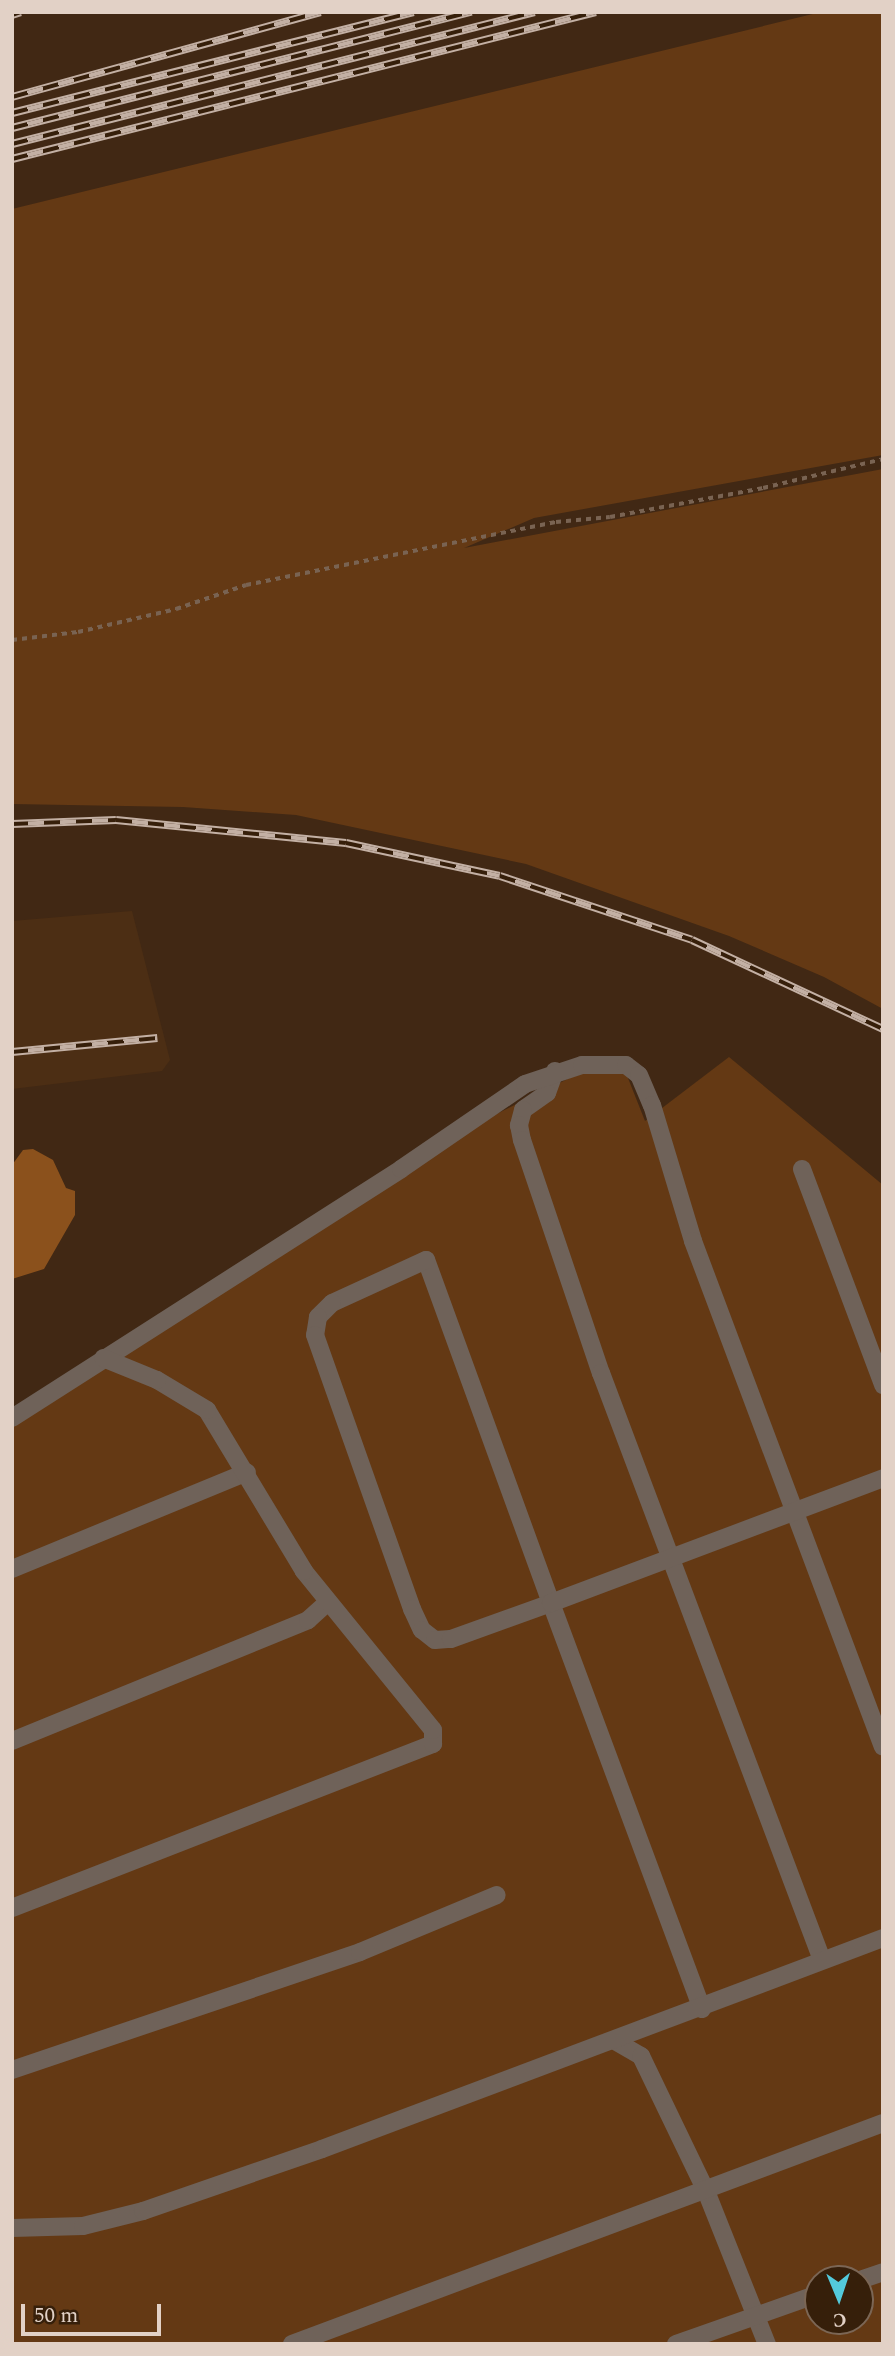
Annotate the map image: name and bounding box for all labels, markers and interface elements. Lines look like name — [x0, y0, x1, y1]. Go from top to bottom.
north arrow — [804, 2265, 874, 2335]
scale bar — [24, 2290, 164, 2334]
text: 50 m — [34, 2300, 78, 2332]
text: С — [832, 2305, 847, 2334]

